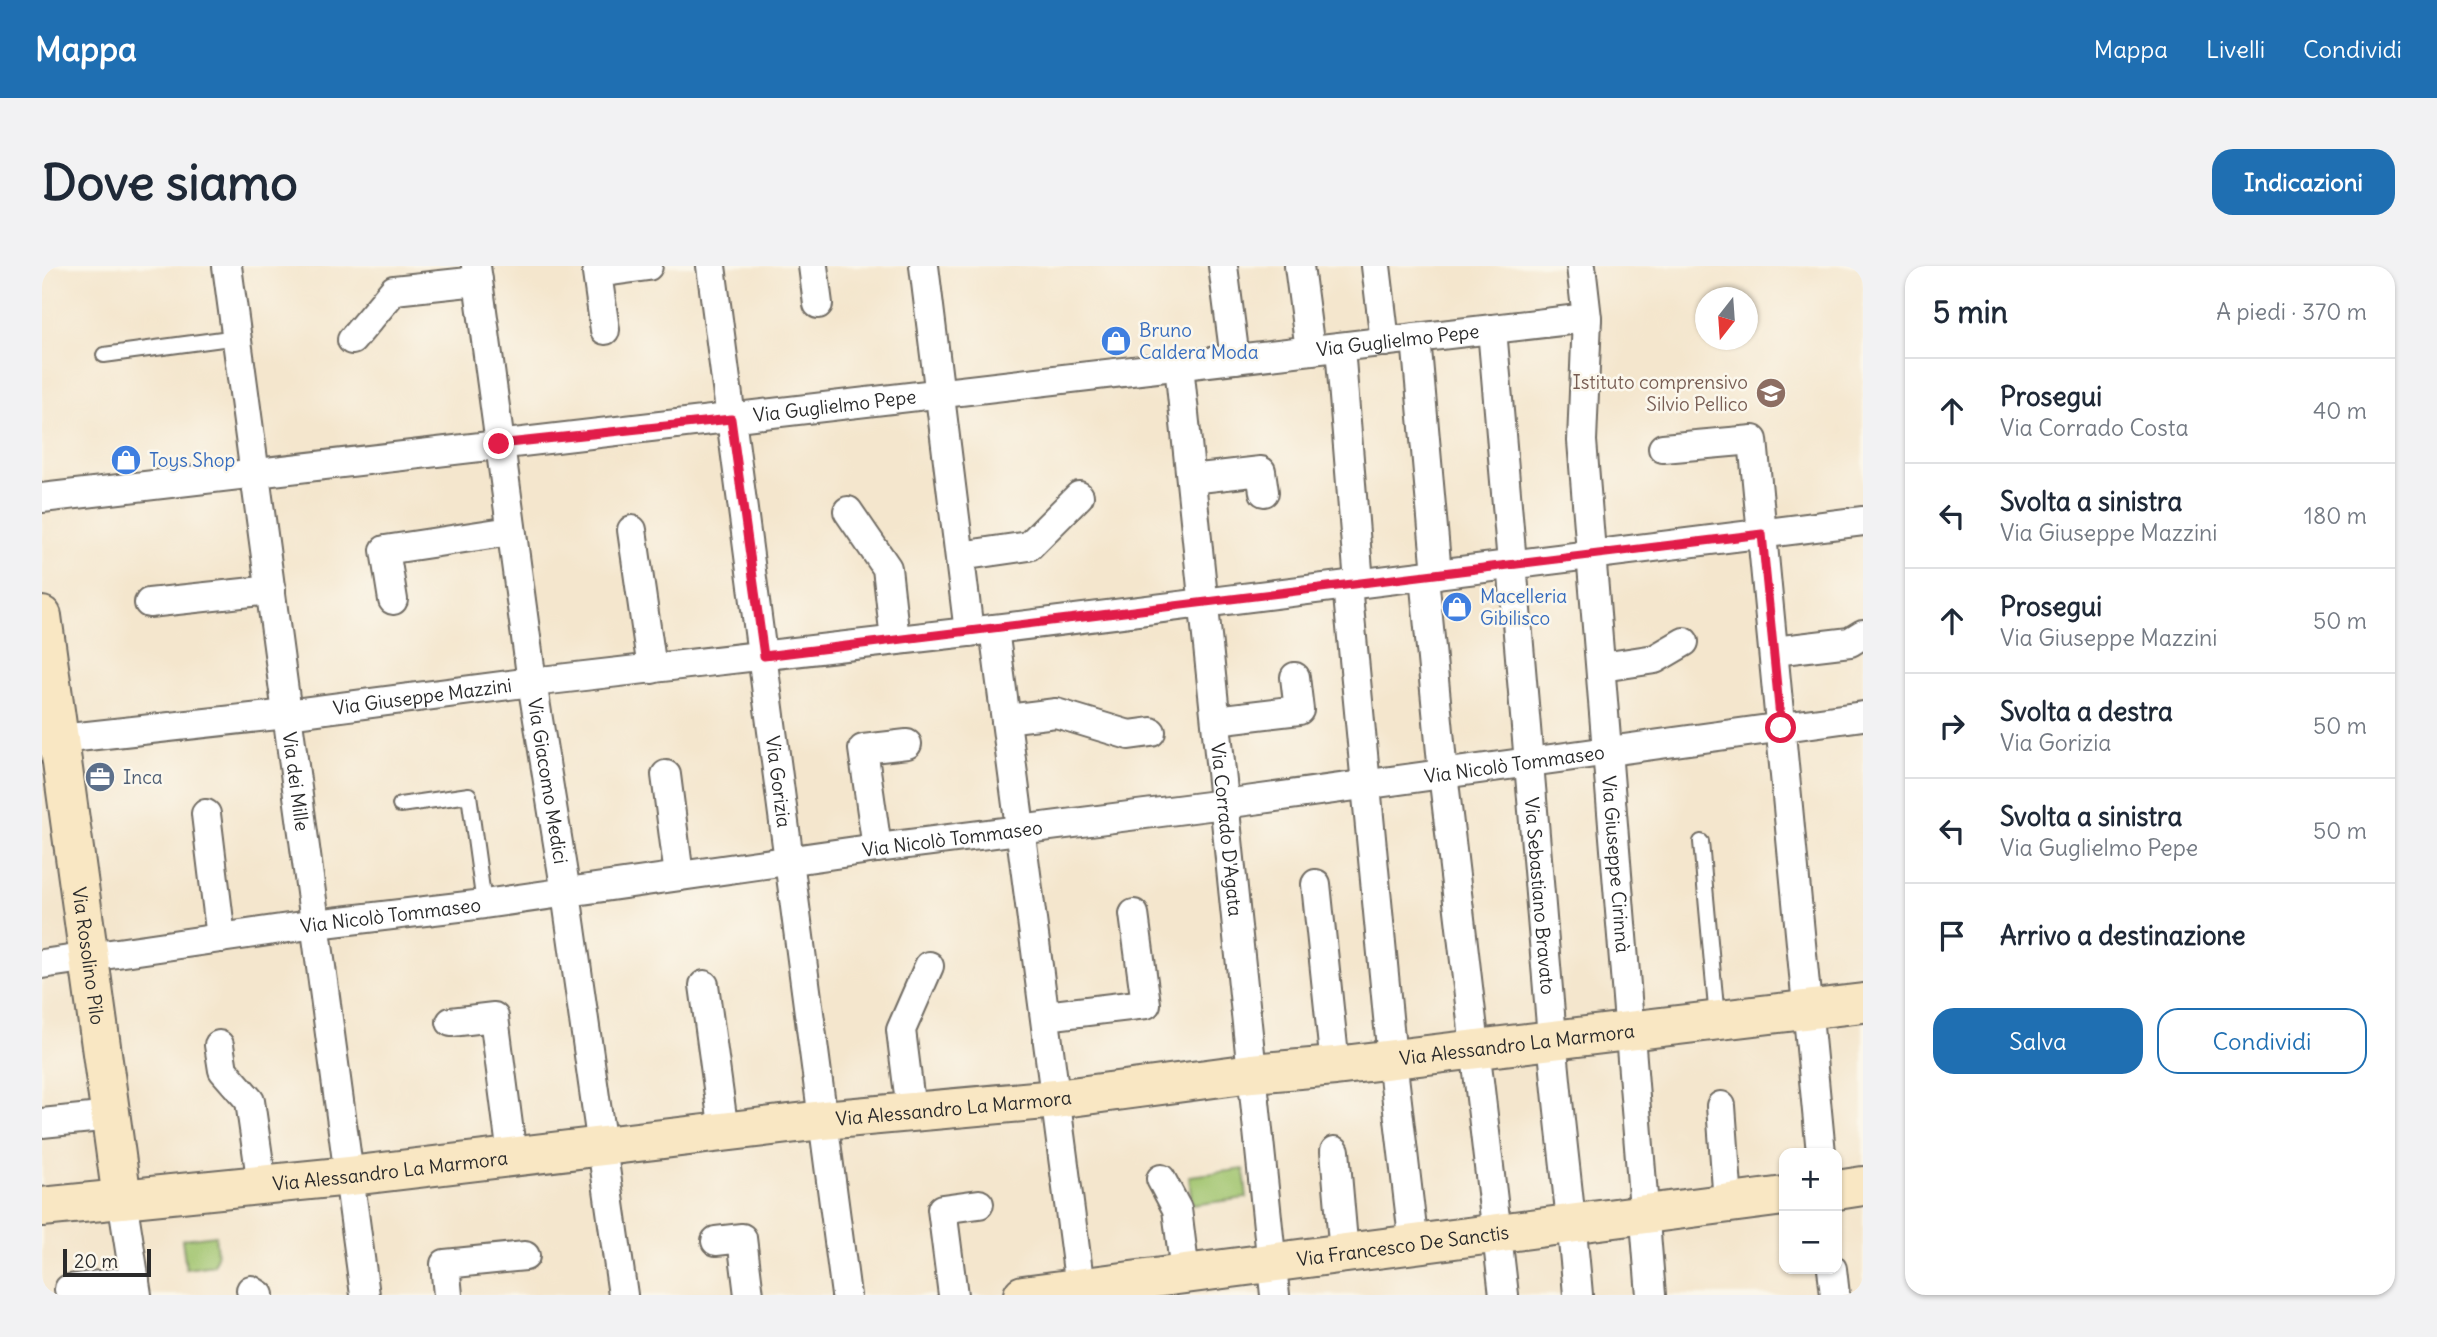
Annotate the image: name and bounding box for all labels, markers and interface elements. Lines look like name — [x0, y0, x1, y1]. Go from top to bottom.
text: Mappa — [35, 28, 137, 70]
text: Mappa — [2094, 34, 2168, 64]
text: Livelli — [2206, 34, 2265, 64]
text: Condividi — [2303, 34, 2402, 64]
button: Indicazioni — [2212, 149, 2395, 215]
text: Dove siamo — [42, 152, 298, 213]
north arrow — [1695, 287, 1758, 350]
text: 5 min — [1933, 293, 2008, 331]
text: A piedi · 370 m — [2216, 297, 2367, 326]
place label: Bruno Caldera Moda — [1139, 318, 1259, 364]
street label: Via Guglielmo Pepe — [1315, 319, 1481, 361]
shop icon: Bruno Caldera Moda — [1099, 324, 1133, 358]
place label: Istituto comprensivo Silvio Pellico — [1572, 370, 1748, 416]
school or university icon: Istituto comprensivo Silvio Pellico — [1754, 376, 1788, 410]
text: Prosegui — [2000, 380, 2102, 413]
street label: Via Guglielmo Pepe — [752, 384, 917, 427]
icon: ahead — [1933, 392, 1971, 430]
text: 40 m — [2313, 396, 2367, 425]
text: Via Corrado Costa — [2000, 413, 2189, 442]
route end — [483, 428, 514, 459]
shop icon: Toys Shop — [109, 443, 143, 477]
place label: Toys Shop — [149, 448, 235, 472]
text: Svolta a sinistra — [2000, 485, 2182, 518]
icon: left — [1933, 497, 1971, 535]
text: 180 m — [2304, 501, 2367, 530]
text: Via Giuseppe Mazzini — [2000, 518, 2218, 547]
place label: Macelleria Gibilisco — [1480, 584, 1567, 630]
shop icon: Macelleria Gibilisco — [1440, 590, 1474, 624]
text: Prosegui — [2000, 590, 2102, 623]
icon: ahead — [1933, 602, 1971, 640]
text: 50 m — [2313, 606, 2367, 635]
text: Via Giuseppe Mazzini — [2000, 623, 2218, 652]
street label: Via Giuseppe Mazzini — [332, 673, 513, 720]
text: Svolta a destra — [2000, 695, 2173, 728]
street label: Via Giacomo Medici — [523, 696, 573, 865]
icon: right — [1933, 707, 1971, 745]
text: 50 m — [2313, 711, 2367, 740]
route start — [1765, 712, 1796, 743]
text: Via Gorizia — [2000, 728, 2111, 757]
street label: Via dei Mille — [278, 730, 315, 833]
street label: Via Gorizia — [761, 734, 797, 829]
street label: Via Nicolò Tommaseo — [1423, 740, 1606, 788]
street label: Via Corrado D'Agata — [1206, 742, 1248, 918]
office icon: Inca — [83, 760, 117, 794]
place label: Inca — [123, 765, 163, 789]
street label: Via Giuseppe Cirinnà — [1597, 775, 1635, 954]
street label: Via Sebastiano Bravato — [1520, 796, 1560, 996]
text: Svolta a sinistra — [2000, 800, 2182, 833]
icon: left — [1933, 812, 1971, 850]
street label: Via Nicolò Tommaseo — [861, 815, 1044, 862]
text: 50 m — [2313, 816, 2367, 845]
text: Via Guglielmo Pepe — [2000, 833, 2198, 862]
street label: Via Rosolino Pilo — [67, 885, 110, 1026]
street label: Via Nicolò Tommaseo — [299, 892, 482, 938]
icon: arrive — [1933, 917, 1971, 955]
text: Arrivo a destinazione — [2000, 919, 2246, 952]
button: Salva — [1933, 1008, 2143, 1074]
button: Condividi — [2157, 1008, 2367, 1074]
street label: Via Alessandro La Marmora — [1398, 1018, 1636, 1070]
street label: Via Alessandro La Marmora — [835, 1085, 1073, 1131]
street label: Via Alessandro La Marmora — [271, 1145, 509, 1196]
map controls — [1779, 1148, 1842, 1274]
button: + — [1779, 1148, 1842, 1211]
button: − — [1779, 1211, 1842, 1274]
street label: Via Francesco De Sanctis — [1295, 1220, 1510, 1271]
scale bar — [63, 1246, 150, 1278]
text: 20 m — [74, 1249, 118, 1273]

